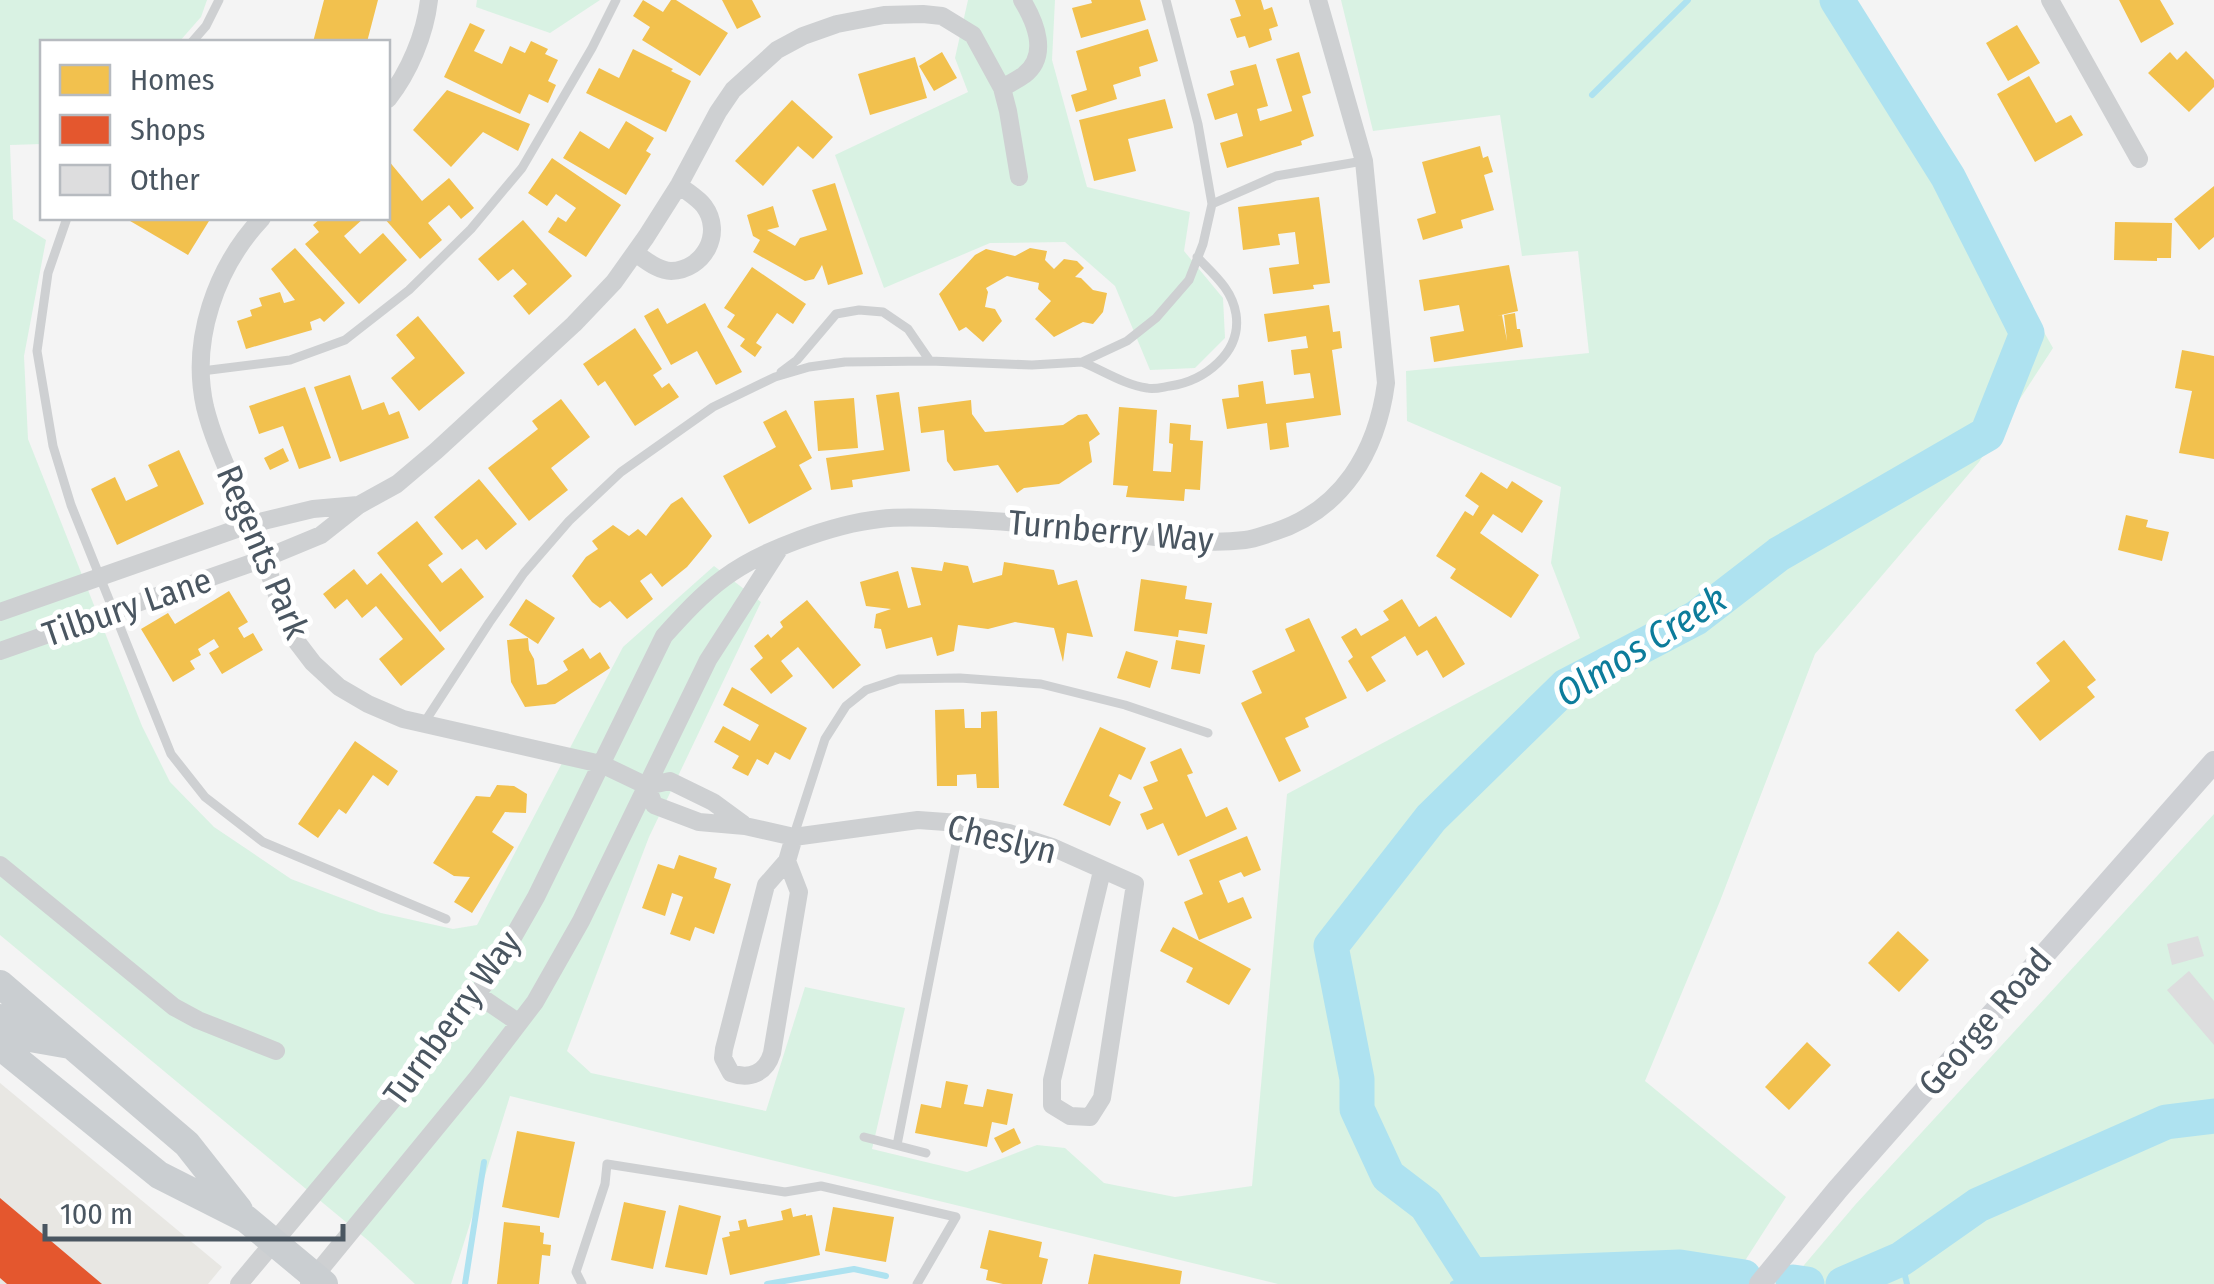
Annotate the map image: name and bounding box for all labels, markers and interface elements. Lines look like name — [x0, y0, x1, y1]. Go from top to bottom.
legend — [40, 40, 390, 220]
text: Homes — [130, 62, 215, 98]
text: Shops — [130, 112, 205, 148]
text: Other — [130, 162, 200, 198]
street label: Regents Park — [208, 459, 319, 646]
street label: Turnberry Way — [1007, 501, 1215, 561]
street label: Tilbury Lane — [37, 559, 217, 655]
water label: Olmos Creek — [1547, 575, 1735, 717]
street label: Cheslyn — [943, 805, 1061, 873]
street label: Turnberry Way — [375, 922, 530, 1113]
street label: George Road — [1910, 940, 2060, 1104]
scale bar — [45, 1179, 342, 1241]
text: 100 m — [60, 1196, 133, 1232]

